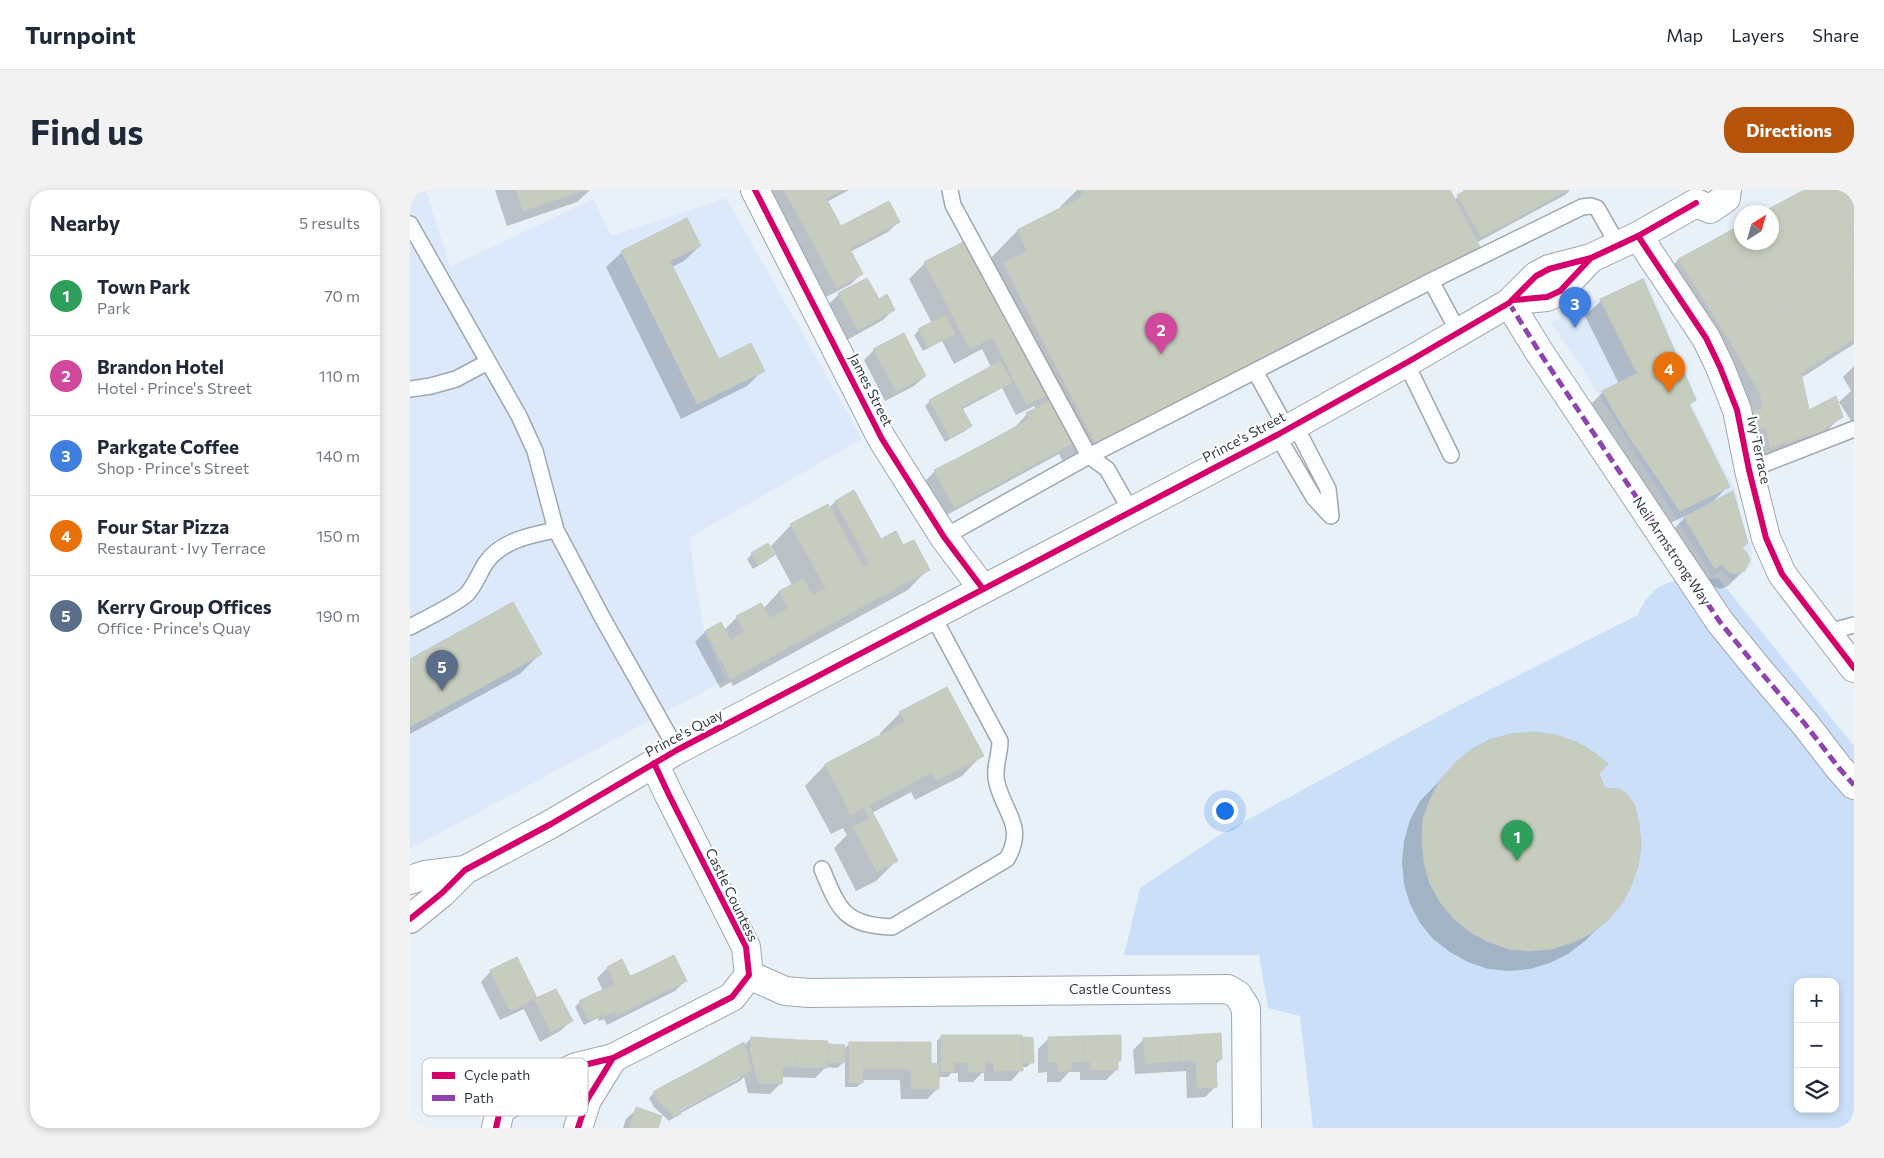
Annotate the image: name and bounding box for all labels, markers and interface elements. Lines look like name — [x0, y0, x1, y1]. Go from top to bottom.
text: Turnpoint — [25, 20, 136, 49]
text: Map — [1666, 24, 1703, 46]
text: Layers — [1731, 24, 1784, 46]
text: Share — [1812, 24, 1859, 46]
button: Directions — [1724, 107, 1854, 153]
text: Find us — [30, 109, 144, 152]
north arrow — [1734, 205, 1779, 250]
text: Nearby — [50, 210, 120, 235]
text: 5 results — [299, 213, 360, 232]
text: Town Park — [97, 275, 190, 298]
text: 1 — [62, 286, 70, 305]
text: 70 m — [324, 286, 360, 305]
pin: 3 — [1559, 287, 1591, 328]
text: Park — [97, 298, 130, 317]
pin: 2 — [1145, 313, 1177, 354]
street label: James Street — [846, 350, 897, 429]
pin: 4 — [1653, 352, 1685, 393]
text: Brandon Hotel — [97, 355, 224, 378]
text: 2 — [61, 366, 71, 385]
text: 110 m — [319, 366, 360, 385]
text: Hotel · Prince's Street — [97, 378, 252, 397]
street label: Prince's Street — [1199, 407, 1288, 466]
street label: Ivy Terrace — [1744, 414, 1775, 485]
text: Parkgate Coffee — [97, 435, 239, 458]
text: 3 — [61, 446, 71, 465]
text: 140 m — [316, 446, 360, 465]
text: Shop · Prince's Street — [97, 458, 249, 477]
street label: Neil Armstrong Way — [1630, 493, 1715, 608]
text: Four Star Pizza — [97, 515, 229, 538]
text: 4 — [61, 526, 71, 545]
text: 150 m — [317, 526, 360, 545]
text: Restaurant · Ivy Terrace — [97, 538, 266, 557]
text: Kerry Group Offices — [97, 595, 272, 618]
text: 5 — [61, 606, 71, 625]
text: 190 m — [316, 606, 360, 625]
text: Office · Prince's Quay — [97, 618, 251, 637]
pin: 5 — [426, 650, 458, 691]
street label: Prince's Quay — [642, 705, 726, 760]
your location — [1212, 798, 1238, 824]
pin: 1 — [1501, 820, 1533, 861]
street label: Castle Countess — [702, 845, 762, 944]
map controls — [1794, 978, 1839, 1113]
button: + — [1794, 978, 1839, 1023]
street label: Castle Countess — [1069, 980, 1171, 997]
button: − — [1794, 1023, 1839, 1068]
legend — [422, 1058, 588, 1116]
text: Cycle path — [464, 1066, 530, 1083]
button: layers — [1794, 1068, 1839, 1113]
text: Path — [464, 1089, 494, 1106]

